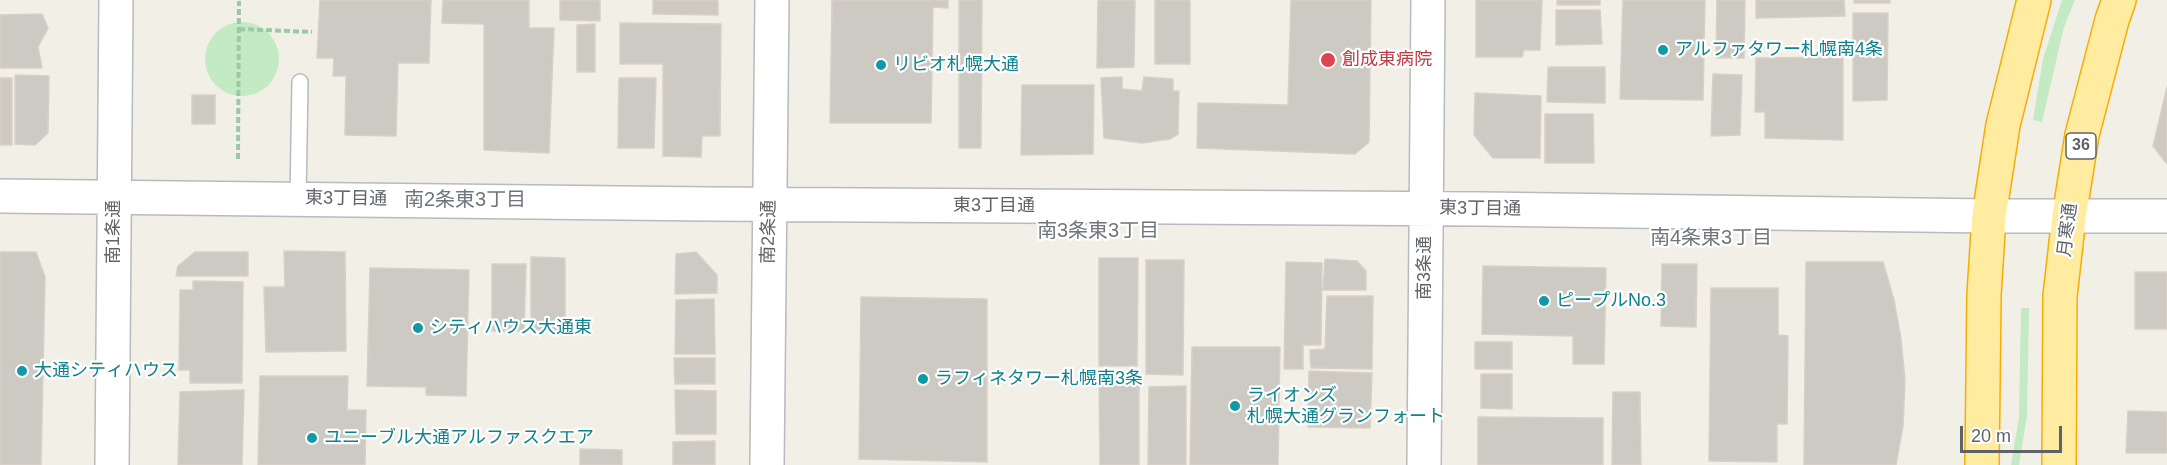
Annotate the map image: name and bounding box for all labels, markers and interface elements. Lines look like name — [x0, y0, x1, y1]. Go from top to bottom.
place label: アルファタワー札幌南4条 — [1675, 39, 1883, 61]
marker: アルファタワー札幌南4条 — [1656, 43, 1670, 57]
place label: 創成東病院 — [1342, 49, 1432, 71]
marker: 創成東病院 — [1319, 51, 1337, 69]
place label: リビオ札幌大通 — [893, 54, 1019, 76]
marker: リビオ札幌大通 — [874, 58, 888, 72]
road number: 36 — [2066, 133, 2096, 159]
street label: 東3丁目通 — [305, 187, 387, 211]
district label: 南2条東3丁目 — [404, 188, 526, 212]
street label: 東3丁目通 — [953, 195, 1035, 217]
street label: 東3丁目通 — [1439, 197, 1521, 221]
street label: 南1条通 — [103, 200, 125, 264]
street label: 南2条通 — [758, 200, 780, 264]
street label: 月寒通 — [2054, 202, 2082, 258]
district label: 南3条東3丁目 — [1037, 219, 1159, 243]
district label: 南4条東3丁目 — [1650, 226, 1772, 250]
street label: 南3条通 — [1414, 236, 1436, 300]
place label: ピープルNo.3 — [1556, 290, 1666, 312]
marker: ピープルNo.3 — [1537, 294, 1551, 308]
place label: シティハウス大通東 — [430, 317, 592, 339]
marker: シティハウス大通東 — [411, 321, 425, 335]
place label: 大通シティハウス — [34, 360, 178, 382]
marker: 大通シティハウス — [15, 364, 29, 378]
place label: ラフィネタワー札幌南3条 — [935, 368, 1143, 390]
marker: ラフィネタワー札幌南3条 — [916, 372, 930, 386]
place label: ライオンズ 札幌大通グランフォート — [1247, 385, 1445, 428]
marker: ライオンズ 札幌大通グランフォート — [1228, 399, 1242, 413]
scale bar — [1963, 414, 2065, 452]
text: 20 m — [1971, 426, 2011, 446]
place label: ユニーブル大通アルファスクエア — [324, 427, 594, 449]
marker: ユニーブル大通アルファスクエア — [305, 431, 319, 445]

